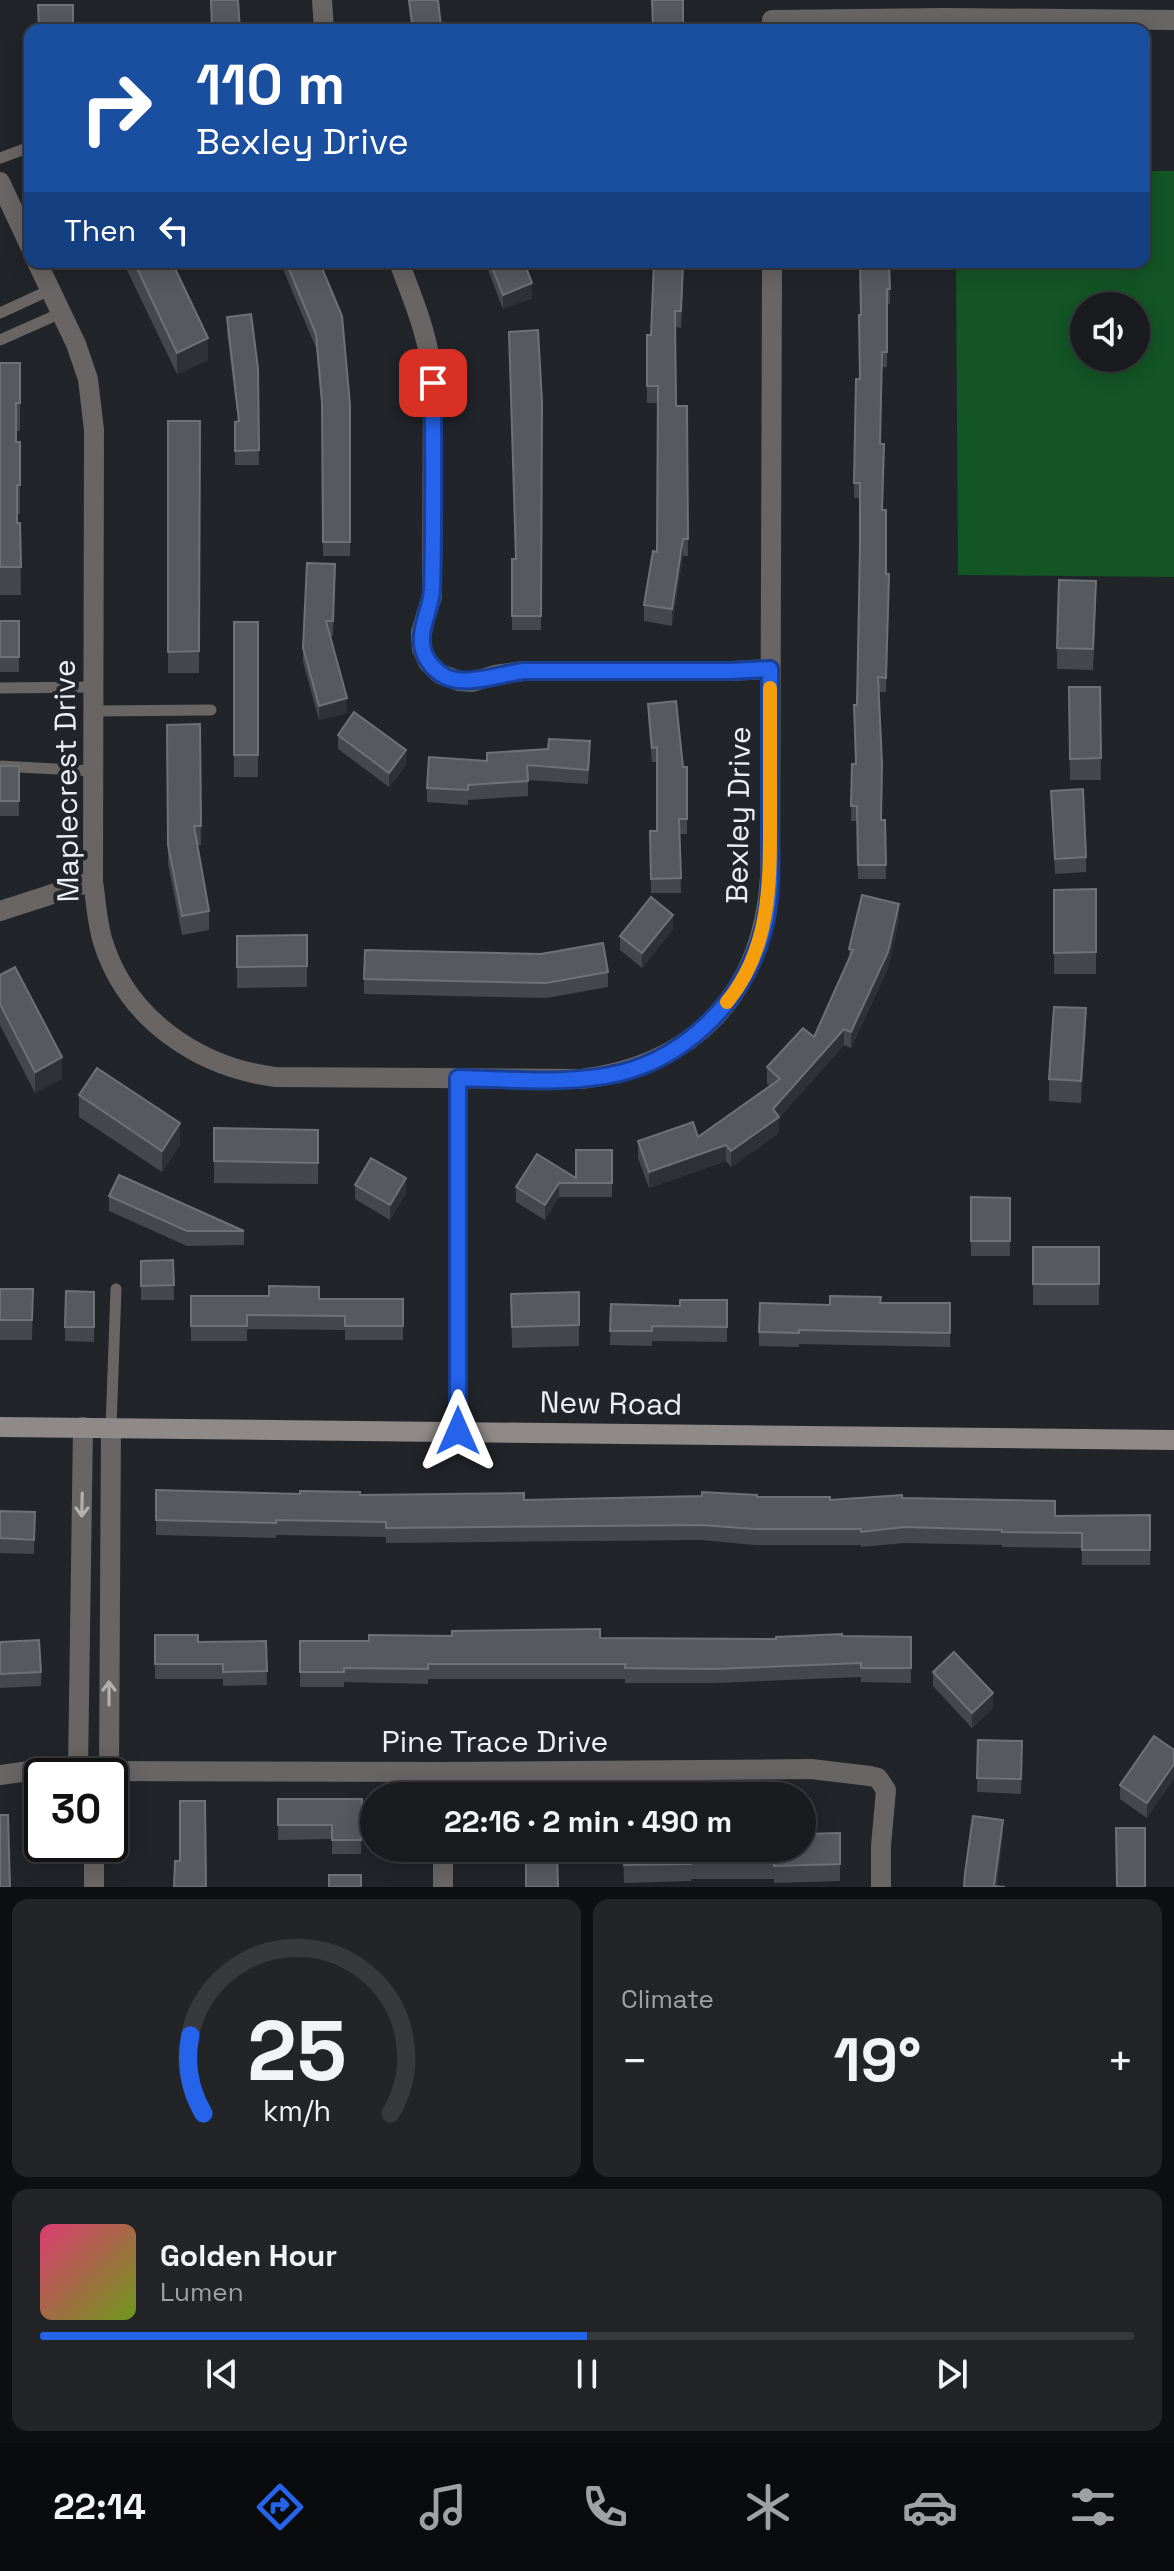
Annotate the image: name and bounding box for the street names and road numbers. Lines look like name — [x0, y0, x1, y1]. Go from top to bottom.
street label: Maplecrest Drive — [44, 659, 88, 903]
street label: Bexley Drive — [717, 726, 759, 904]
street label: New Road — [539, 1382, 683, 1424]
street label: Pine Trace Drive — [382, 1722, 608, 1761]

